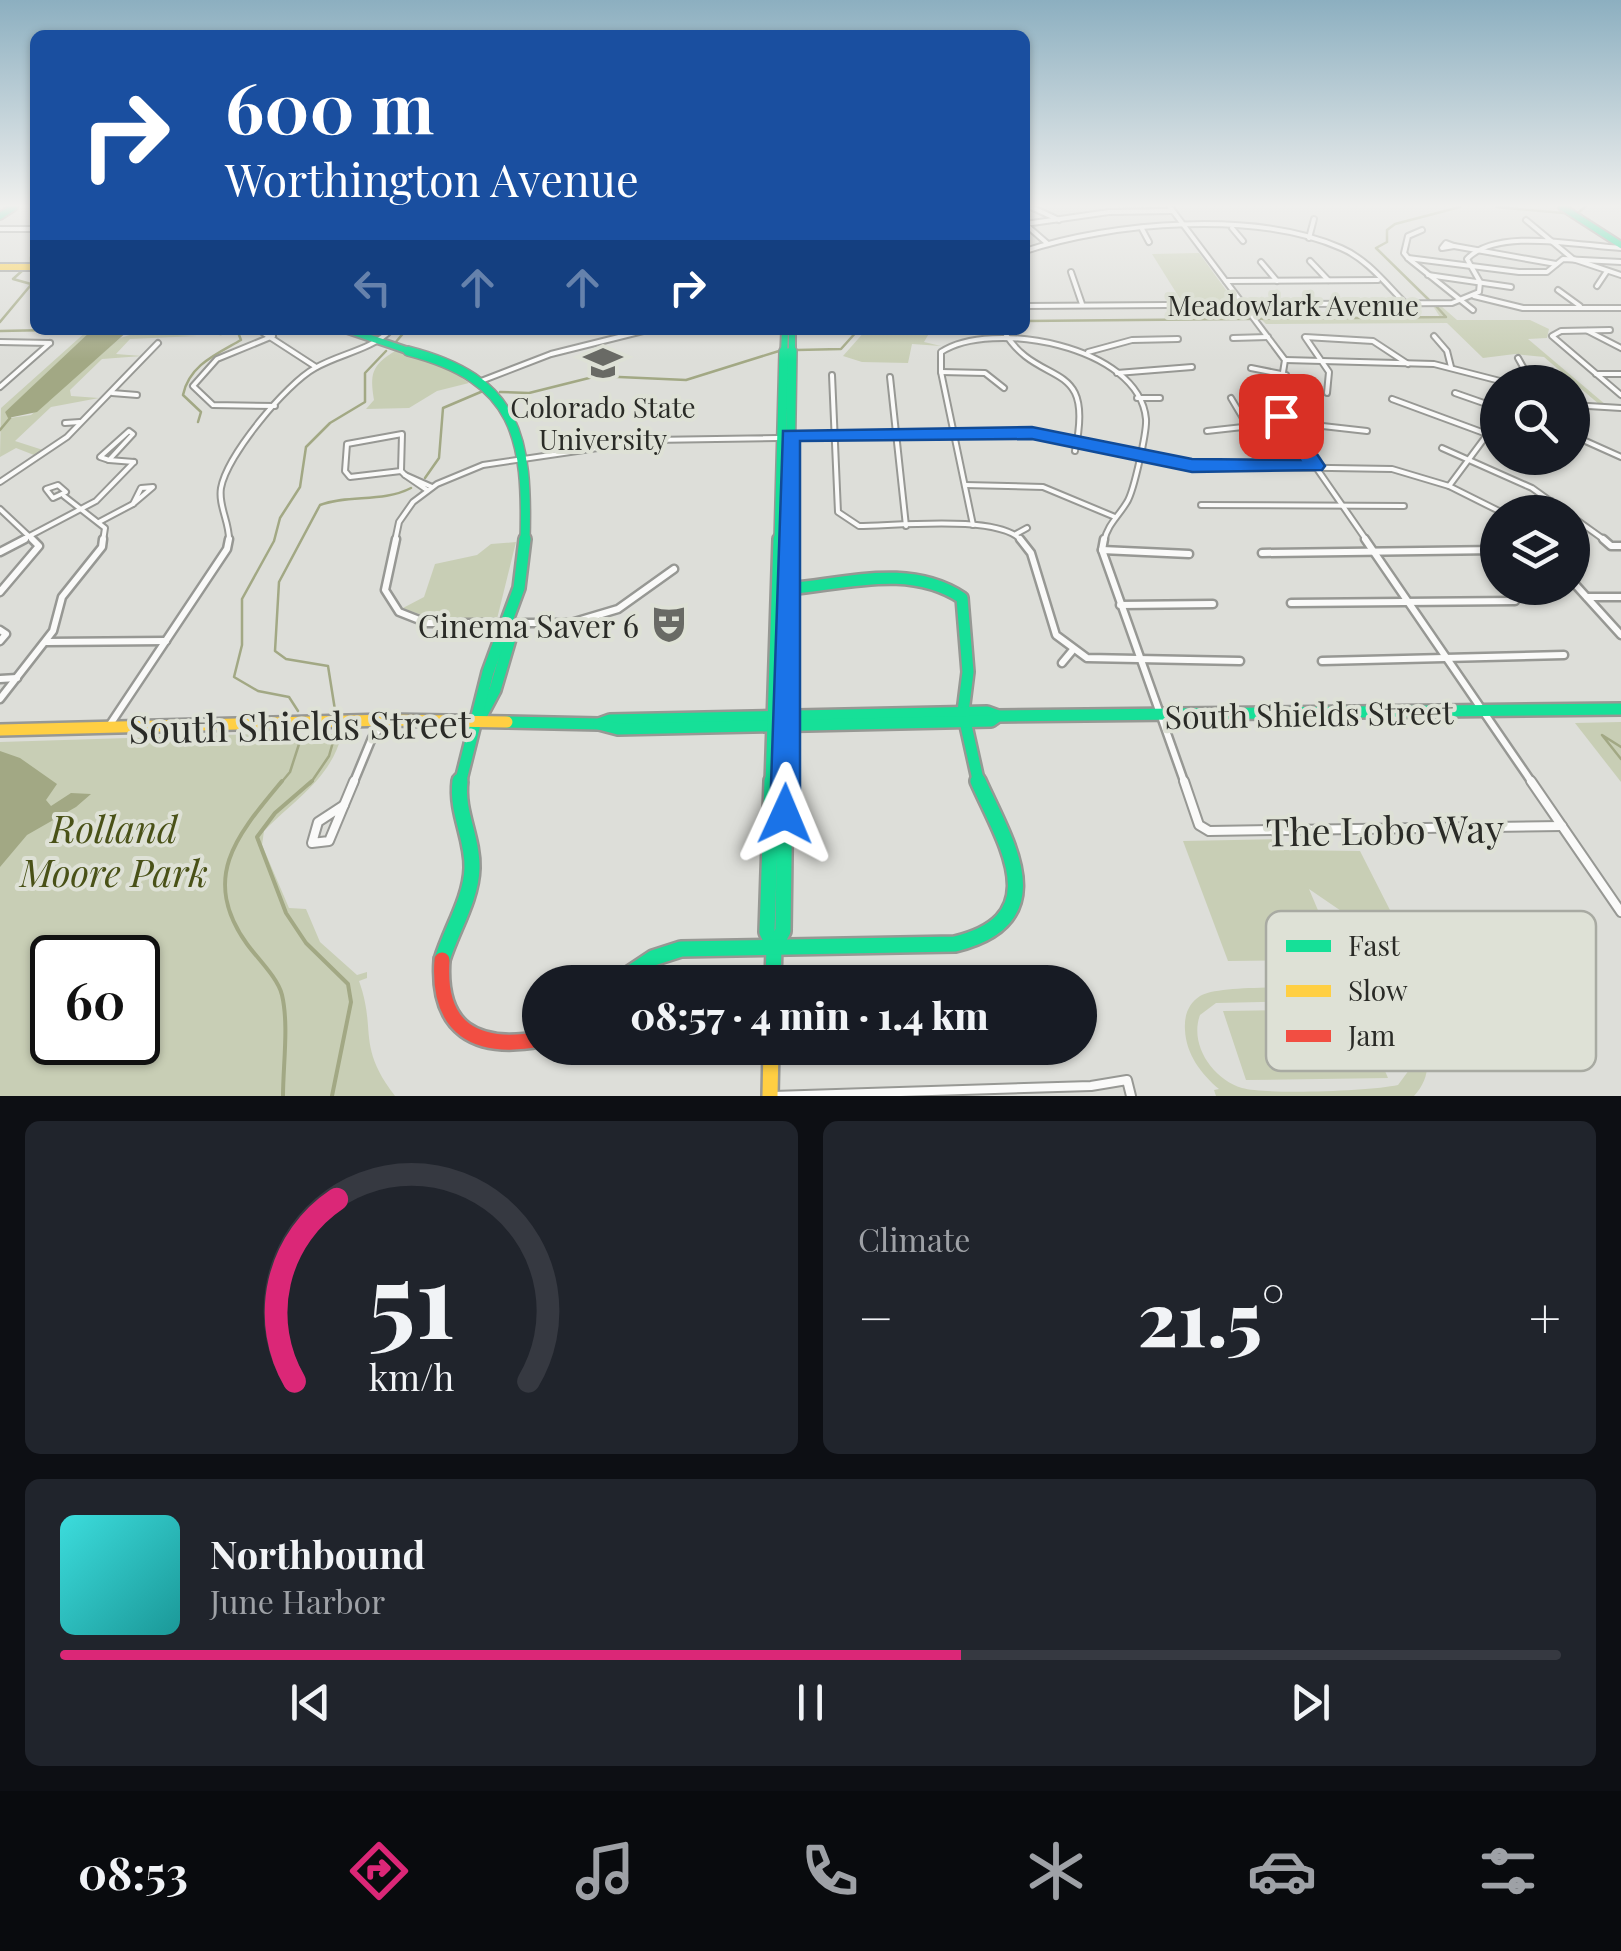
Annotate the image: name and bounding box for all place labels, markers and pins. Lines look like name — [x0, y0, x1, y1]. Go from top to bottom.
school or university icon: Colorado State University — [582, 342, 624, 384]
pin — [1239, 374, 1324, 459]
place label: Colorado State University — [510, 388, 696, 457]
place label: Cinema Saver 6 — [418, 603, 639, 646]
theatre icon: Cinema Saver 6 — [648, 603, 690, 645]

